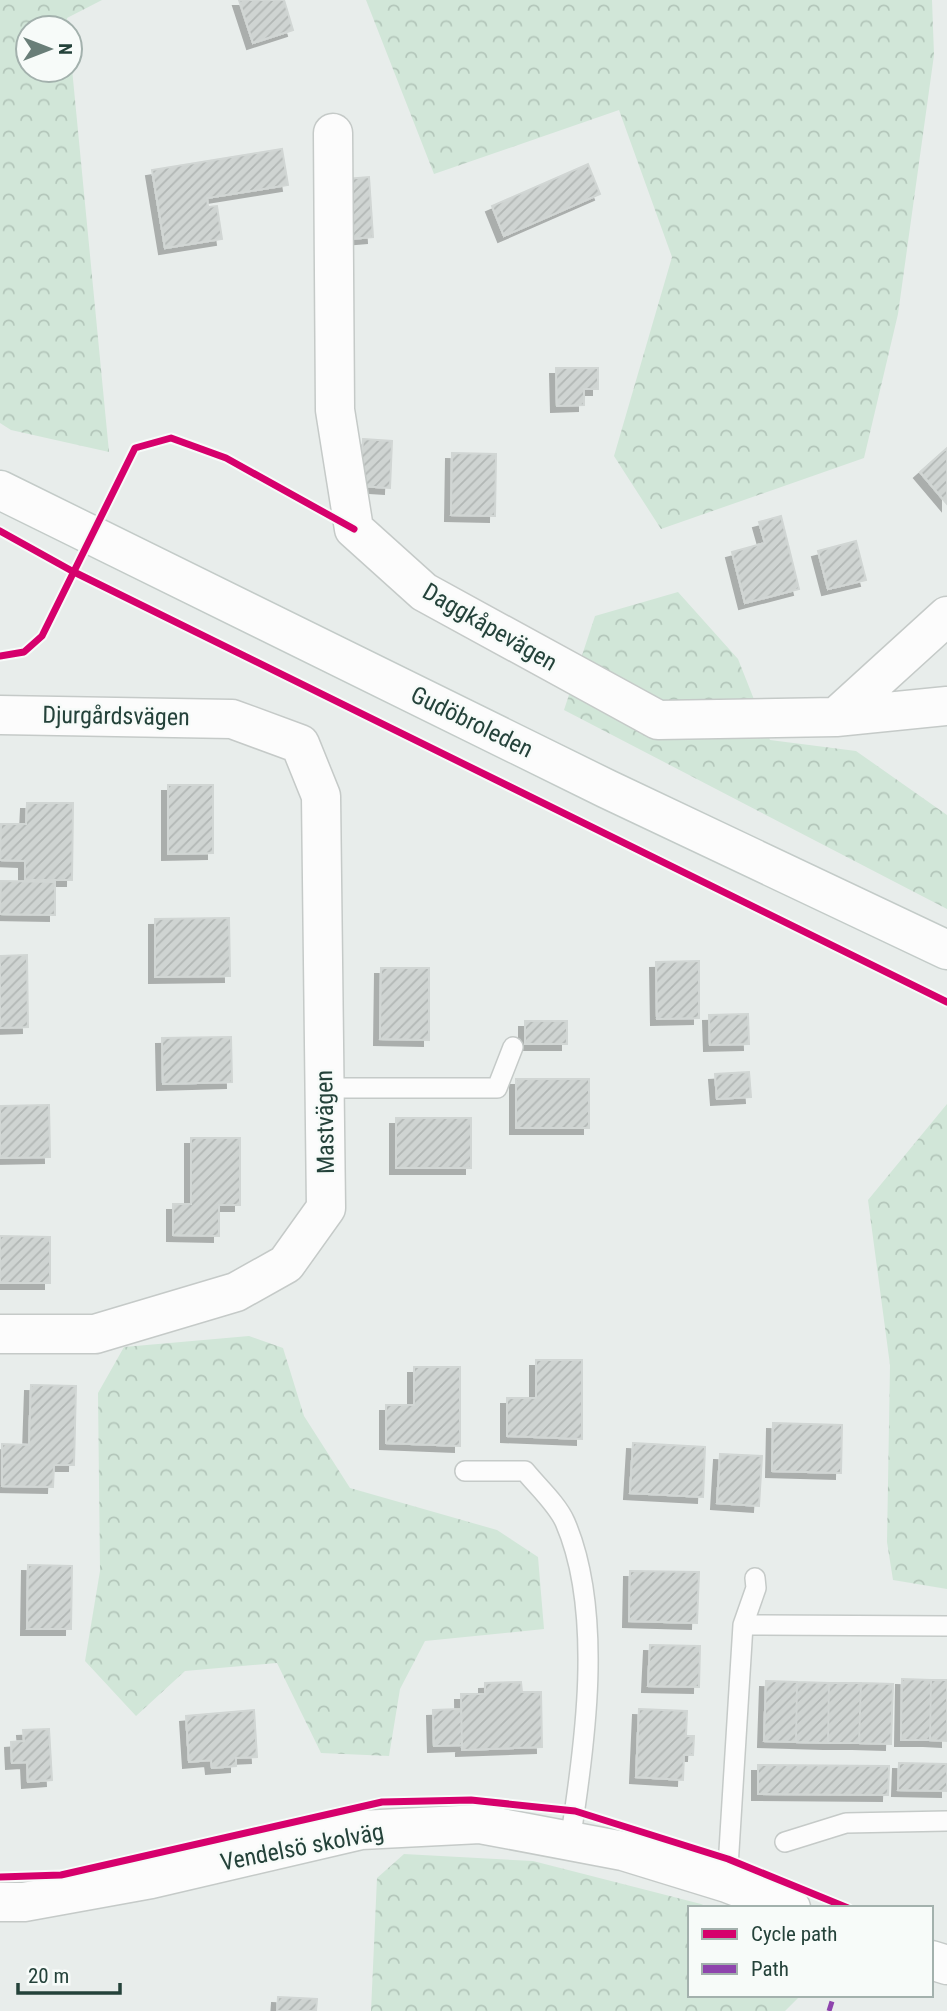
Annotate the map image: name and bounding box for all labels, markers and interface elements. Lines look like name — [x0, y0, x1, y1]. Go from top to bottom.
north arrow — [14, 14, 84, 84]
text: N — [54, 43, 77, 55]
street label: Daggkåpevägen — [418, 577, 562, 677]
street label: Gudöbroleden — [406, 680, 538, 764]
street label: Djurgårdsvägen — [42, 701, 190, 731]
street label: Mastvägen — [310, 1070, 340, 1174]
street label: Vendelsö skolväg — [218, 1817, 386, 1877]
legend — [688, 1906, 933, 1997]
text: Cycle path — [751, 1922, 837, 1946]
scale bar — [18, 1952, 119, 1996]
text: Path — [751, 1957, 789, 1981]
text: 20 m — [28, 1964, 69, 1988]

